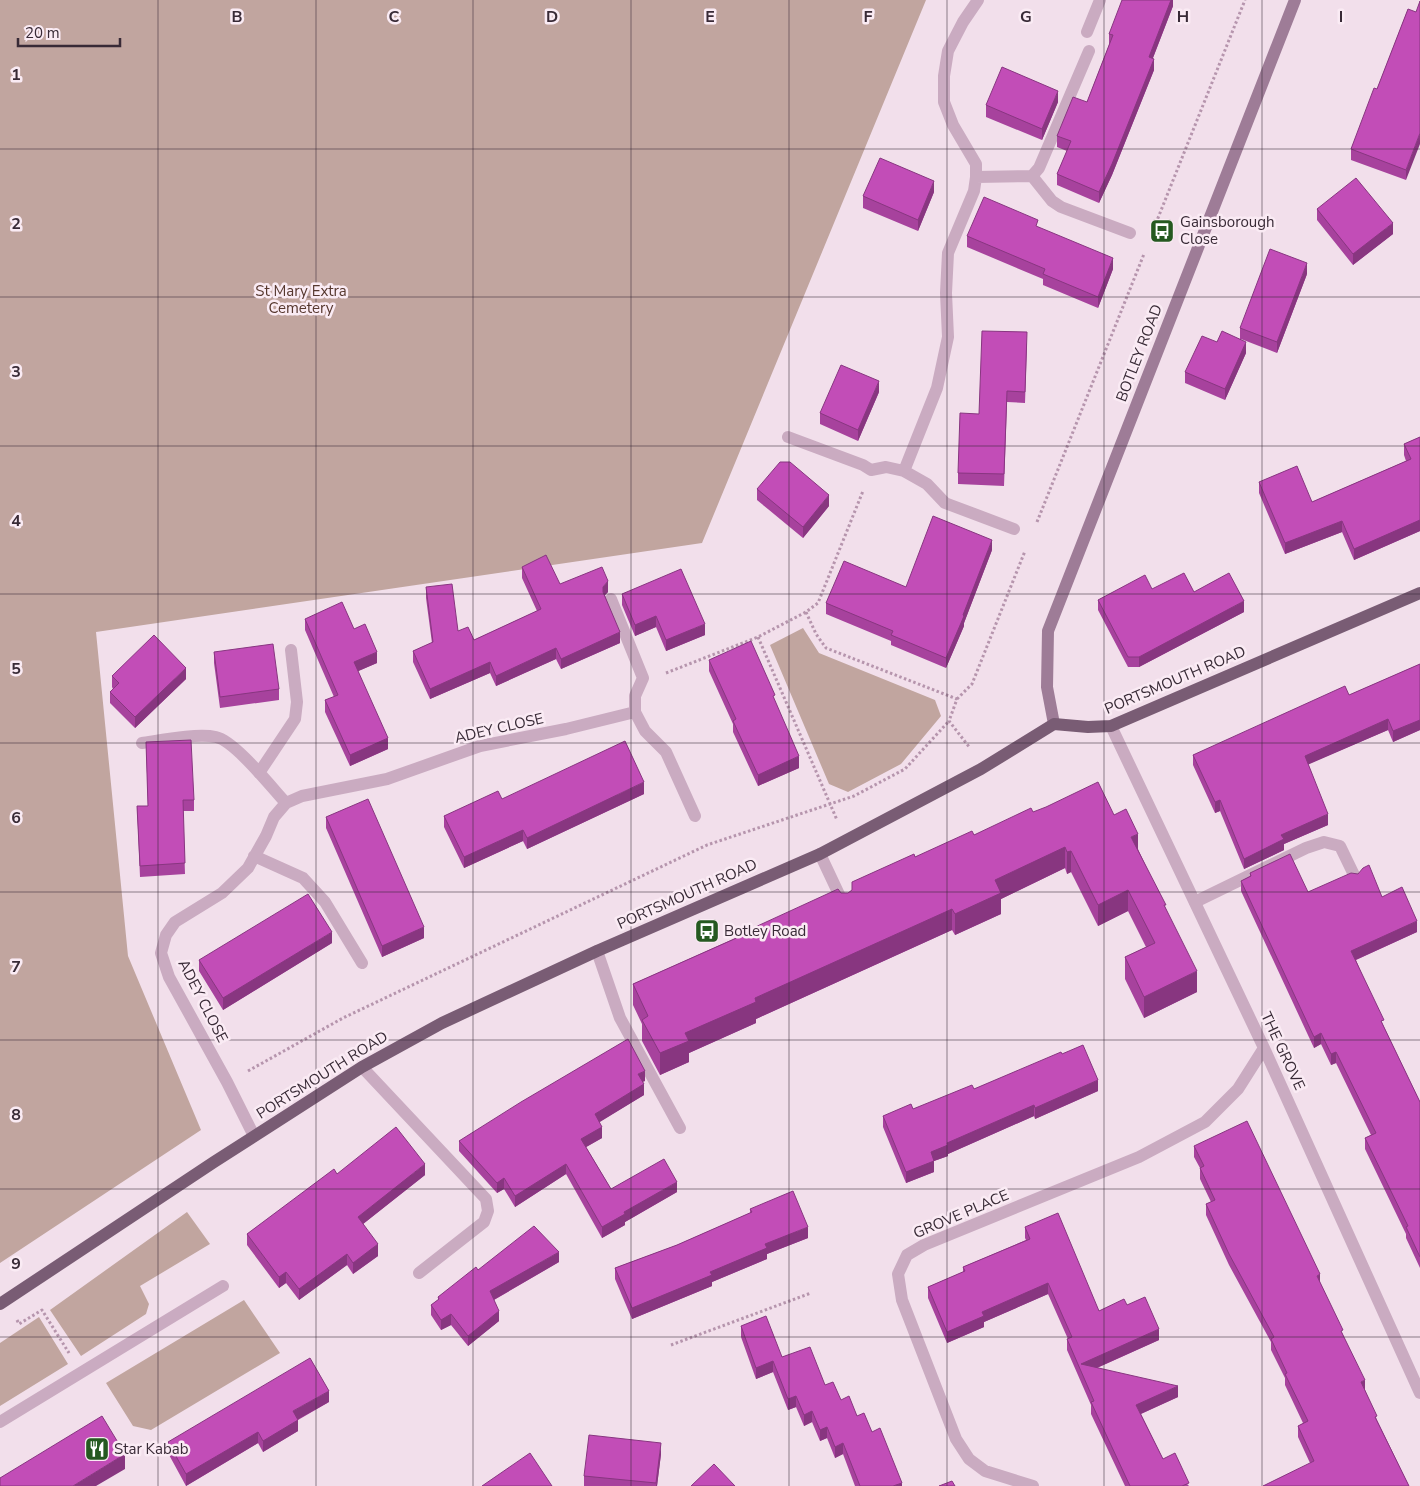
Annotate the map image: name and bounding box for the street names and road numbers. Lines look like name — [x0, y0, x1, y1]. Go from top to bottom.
street label: BOTLEY ROAD — [1111, 301, 1167, 405]
street label: PORTSMOUTH ROAD — [1101, 641, 1249, 719]
street label: ADEY CLOSE — [453, 708, 545, 748]
street label: PORTSMOUTH ROAD — [614, 854, 760, 934]
street label: ADEY CLOSE — [174, 956, 232, 1046]
street label: THE GROVE — [1256, 1009, 1310, 1093]
street label: PORTSMOUTH ROAD — [252, 1026, 392, 1124]
street label: GROVE PLACE — [910, 1185, 1012, 1243]

